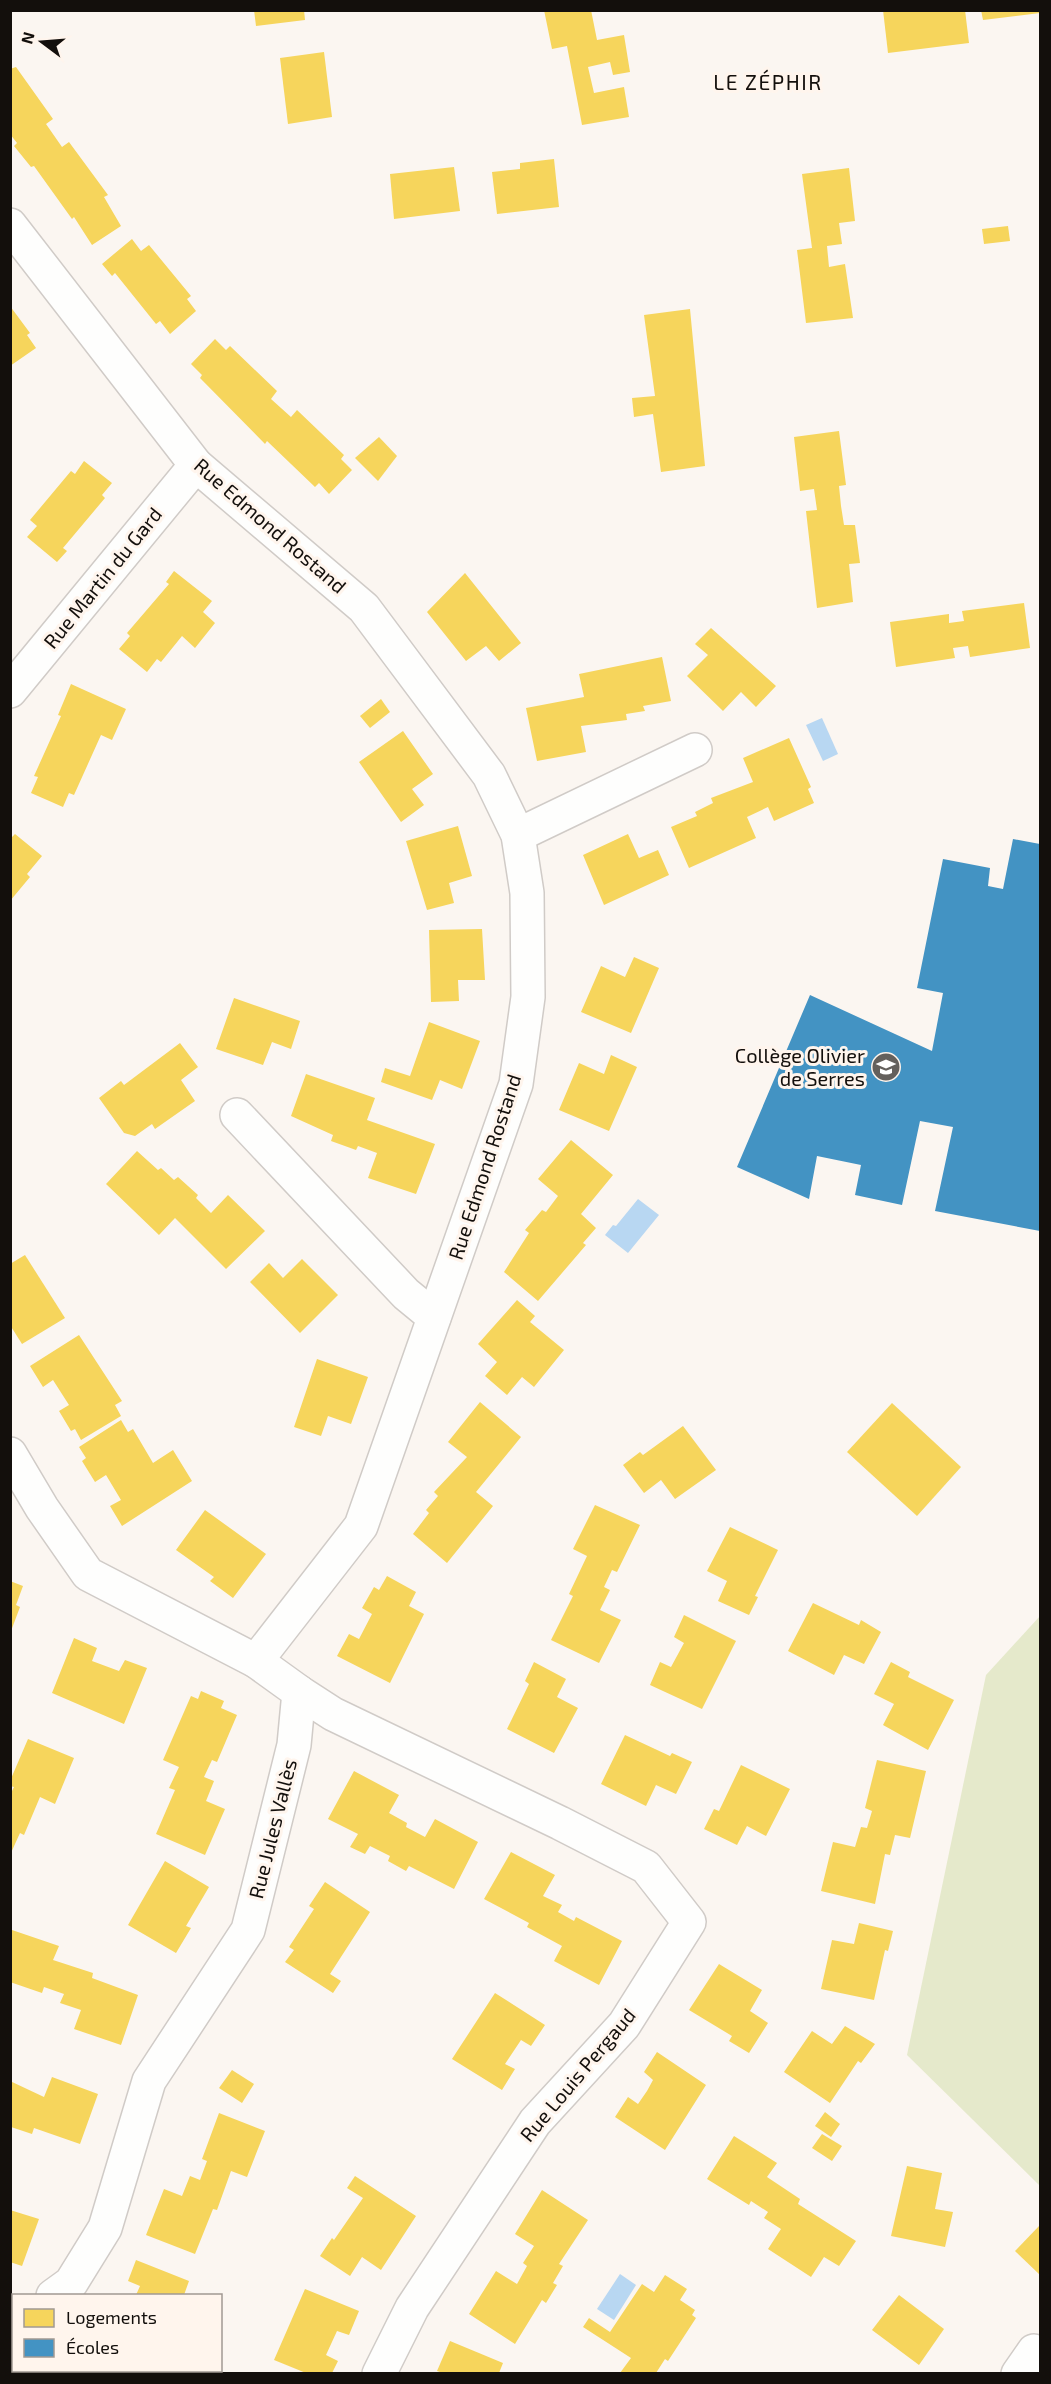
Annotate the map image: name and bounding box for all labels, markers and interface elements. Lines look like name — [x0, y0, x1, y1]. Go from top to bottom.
north arrow — [12, 12, 72, 72]
text: N — [16, 30, 38, 46]
district label: LE ZÉPHIR — [713, 69, 823, 94]
street label: Rue Edmond Rostand — [190, 453, 352, 598]
street label: Rue Martin du Gard — [38, 502, 166, 653]
place label: Collège Olivier de Serres — [735, 1043, 865, 1090]
school or university icon: Collège Olivier de Serres — [870, 1051, 902, 1083]
street label: Rue Edmond Rostand — [443, 1071, 525, 1262]
street label: Rue Jules Vallès — [243, 1756, 301, 1901]
street label: Rue Louis Pergaud — [514, 2003, 640, 2146]
legend — [12, 2294, 222, 2372]
text: Logements — [66, 2306, 157, 2328]
text: Écoles — [66, 2336, 119, 2358]

